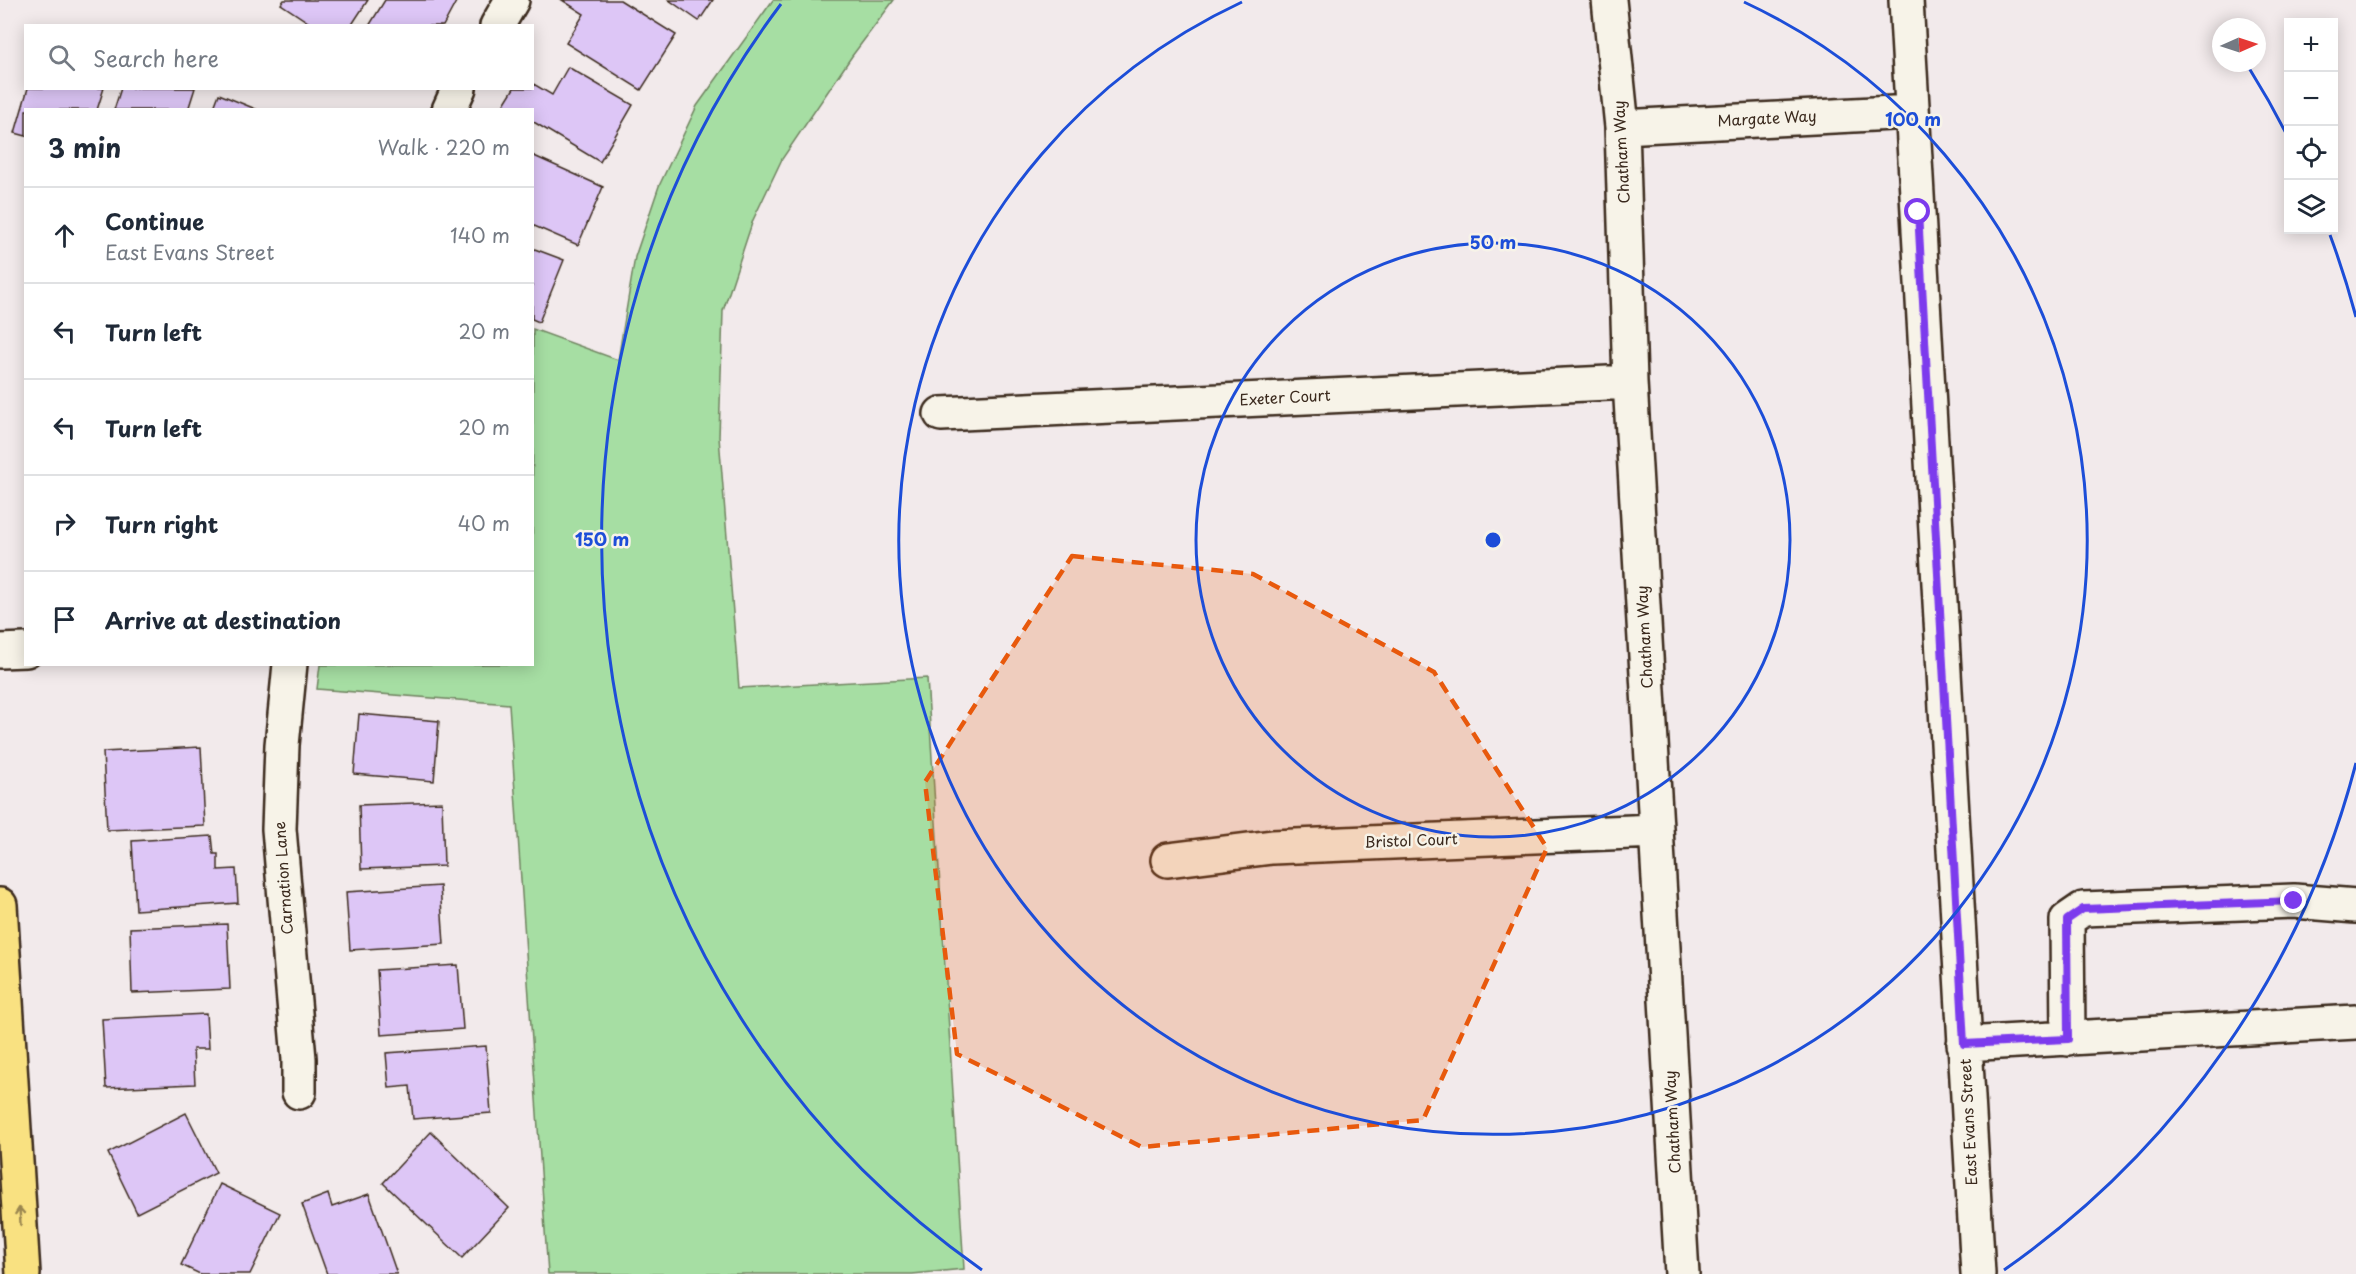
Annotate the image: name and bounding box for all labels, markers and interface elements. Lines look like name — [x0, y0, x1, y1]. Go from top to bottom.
north arrow — [2212, 18, 2266, 72]
map controls — [2284, 18, 2338, 234]
button: + — [2284, 18, 2338, 72]
search box — [24, 24, 534, 90]
icon: search — [45, 41, 78, 74]
text: Search here — [93, 41, 219, 74]
button: − — [2284, 72, 2338, 126]
street label: Chatham Way — [1606, 100, 1635, 204]
street label: Margate Way — [1717, 103, 1817, 132]
text: 100 m — [1885, 105, 1941, 132]
button: locate — [2284, 126, 2338, 180]
text: 3 min — [48, 128, 121, 167]
text: Walk · 220 m — [378, 132, 510, 162]
button: layers — [2284, 180, 2338, 234]
route start — [1904, 198, 1930, 224]
text: Continue — [105, 204, 204, 237]
icon: ahead — [48, 219, 81, 252]
text: 140 m — [450, 220, 510, 250]
text: 50 m — [1470, 228, 1516, 255]
text: East Evans Street — [105, 237, 274, 267]
icon: left — [48, 315, 81, 348]
text: Turn left — [105, 315, 202, 348]
text: 20 m — [458, 316, 510, 346]
street label: Exeter Court — [1239, 383, 1331, 410]
icon: left — [48, 411, 81, 444]
text: Turn left — [105, 411, 202, 444]
text: 20 m — [458, 412, 510, 442]
icon: right — [48, 507, 81, 540]
text: Turn right — [105, 507, 218, 540]
text: 40 m — [458, 508, 510, 538]
text: 150 m — [575, 525, 629, 552]
centre of rings — [1483, 530, 1503, 550]
street label: Chatham Way — [1629, 585, 1658, 689]
icon: arrive — [48, 603, 81, 636]
text: Arrive at destination — [105, 603, 341, 636]
street label: Carnation Lane — [267, 821, 298, 936]
street label: Bristol Court — [1364, 826, 1458, 853]
route end — [2280, 887, 2306, 913]
street label: East Evans Street — [1953, 1058, 1982, 1186]
street label: Chatham Way — [1657, 1070, 1686, 1174]
one-way arrow — [14, 1206, 25, 1226]

